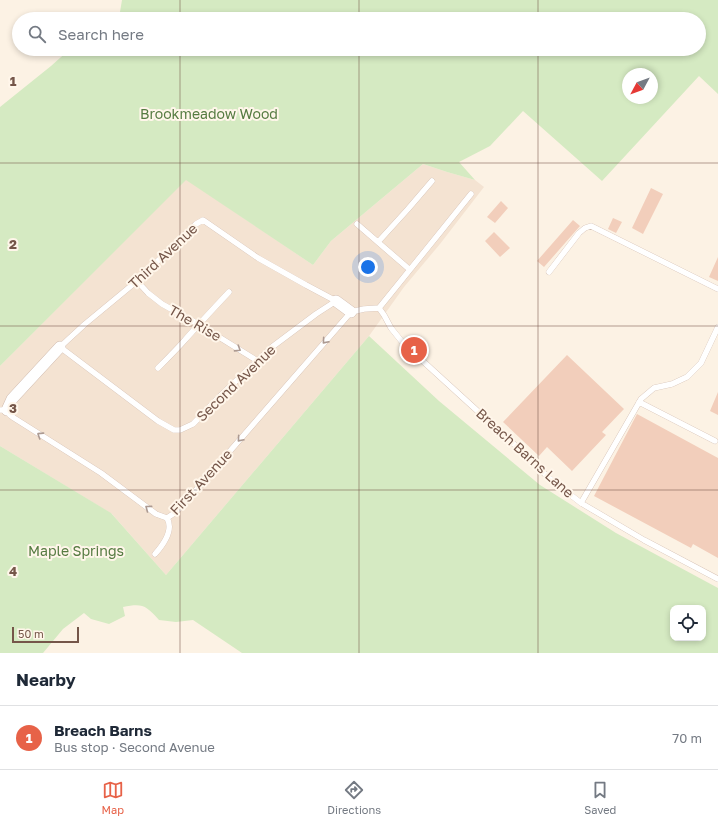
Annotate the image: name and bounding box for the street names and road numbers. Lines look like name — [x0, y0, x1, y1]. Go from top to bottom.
street label: Third Avenue — [125, 219, 201, 292]
street label: The Rise — [166, 301, 224, 344]
street label: Second Avenue — [193, 341, 279, 425]
street label: Breach Barns Lane — [473, 404, 578, 501]
street label: First Avenue — [166, 445, 235, 518]

